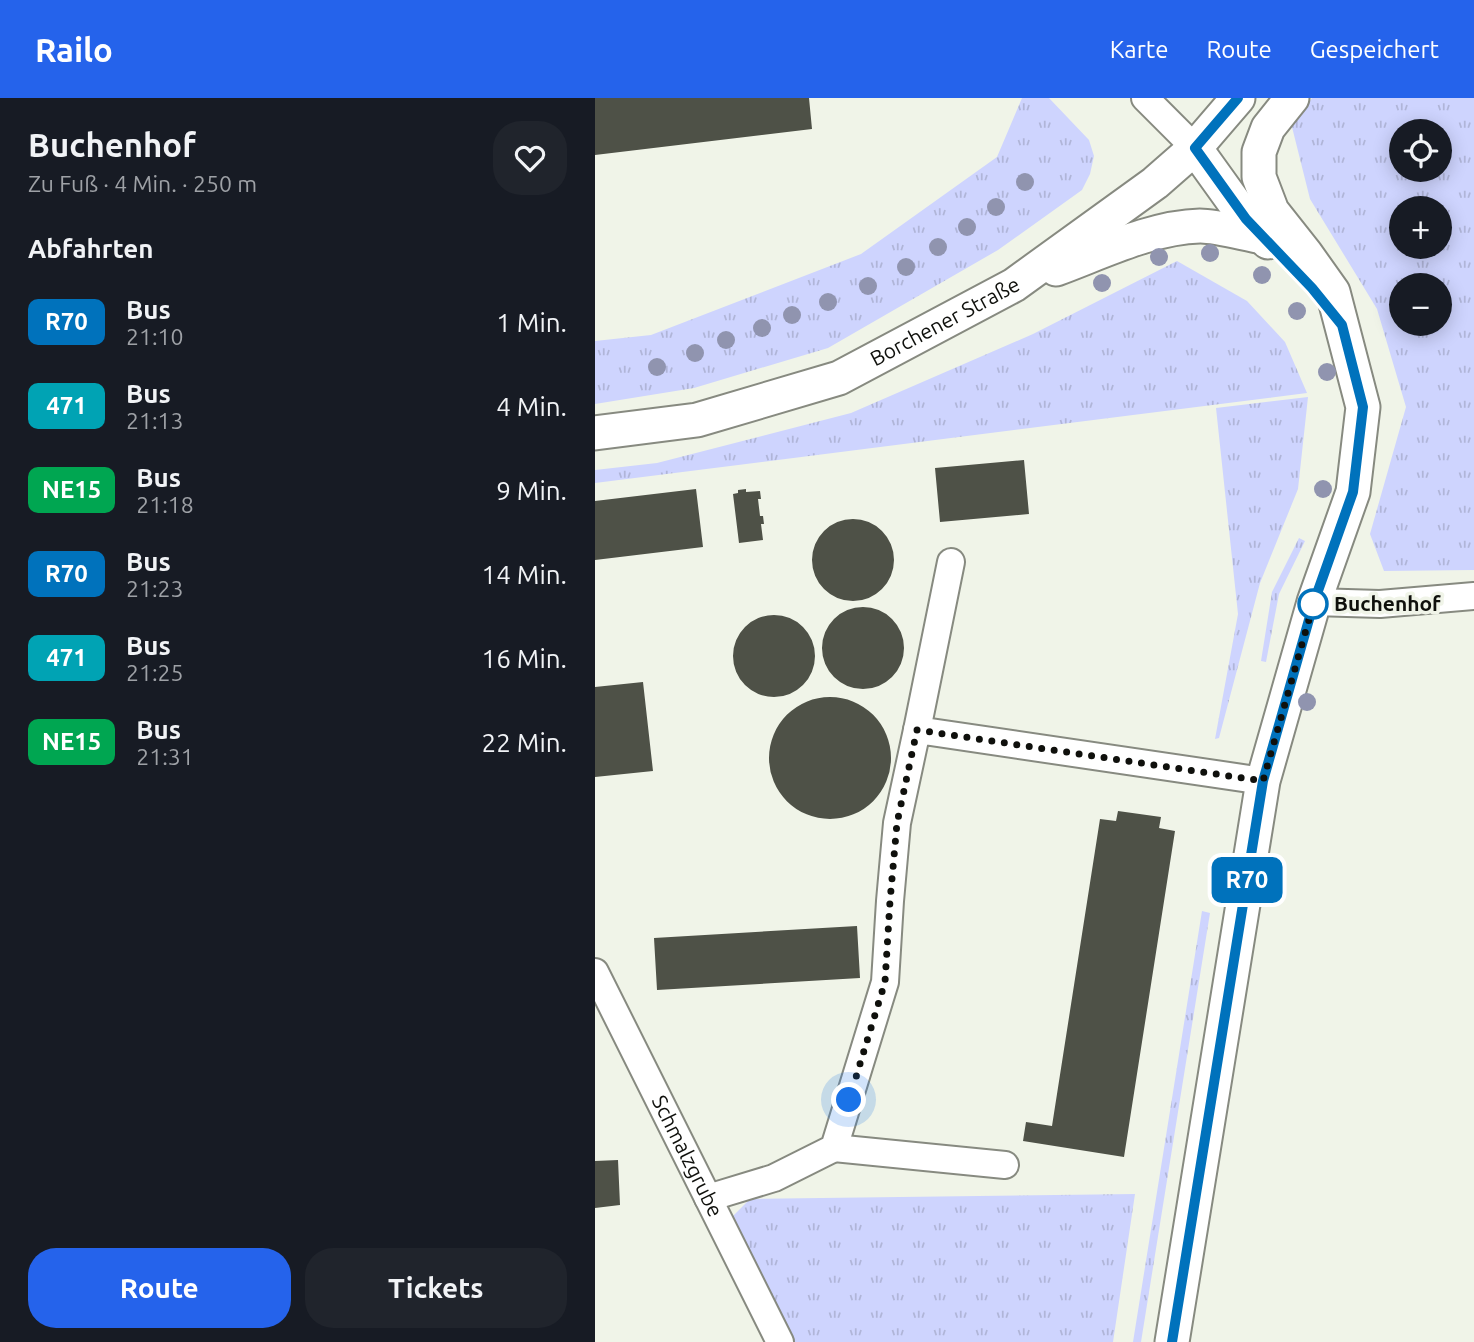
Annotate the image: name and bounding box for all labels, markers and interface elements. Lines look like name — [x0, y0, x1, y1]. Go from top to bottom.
text: Railo — [35, 31, 113, 68]
text: Karte — [1110, 36, 1168, 63]
text: Route — [1206, 36, 1272, 63]
text: Gespeichert — [1310, 36, 1439, 63]
map controls — [1389, 119, 1452, 336]
button: locate — [1389, 119, 1452, 182]
button: heart — [493, 121, 567, 195]
text: Buchenhof — [28, 126, 196, 163]
text: Zu Fuß · 4 Min. · 250 m — [28, 171, 257, 196]
button: + — [1389, 196, 1452, 259]
text: Abfahrten — [28, 234, 153, 263]
street label: Borchener Straße — [866, 271, 1023, 370]
button: − — [1389, 273, 1452, 336]
text: Bus — [126, 295, 171, 324]
text: R70 — [45, 308, 88, 335]
text: 1 Min. — [496, 308, 567, 337]
text: 21:10 — [126, 324, 184, 349]
text: Bus — [126, 379, 171, 408]
text: 471 — [46, 392, 87, 419]
text: 4 Min. — [496, 392, 567, 421]
text: 21:13 — [126, 408, 184, 433]
text: Bus — [136, 463, 181, 492]
text: NE15 — [42, 476, 101, 503]
text: 9 Min. — [496, 476, 567, 505]
text: 21:18 — [136, 492, 194, 517]
text: Bus — [126, 547, 171, 576]
text: R70 — [45, 560, 88, 587]
text: 14 Min. — [482, 560, 567, 589]
text: 21:23 — [126, 576, 184, 601]
marker: Buchenhof — [1298, 589, 1328, 619]
place label: Buchenhof — [1334, 591, 1441, 615]
text: Bus — [126, 631, 171, 660]
text: 471 — [46, 644, 87, 671]
text: 16 Min. — [482, 644, 567, 673]
text: 21:25 — [126, 660, 184, 685]
text: Bus — [136, 715, 181, 744]
text: NE15 — [42, 728, 101, 755]
text: 22 Min. — [482, 728, 567, 757]
text: 21:31 — [136, 744, 194, 769]
line badge: R70 — [1207, 857, 1287, 903]
text: R70 — [1226, 866, 1268, 893]
your location — [831, 1082, 866, 1117]
street label: Schmalzgrube — [648, 1091, 728, 1220]
button: Route — [28, 1248, 291, 1328]
button: Tickets — [305, 1248, 567, 1328]

